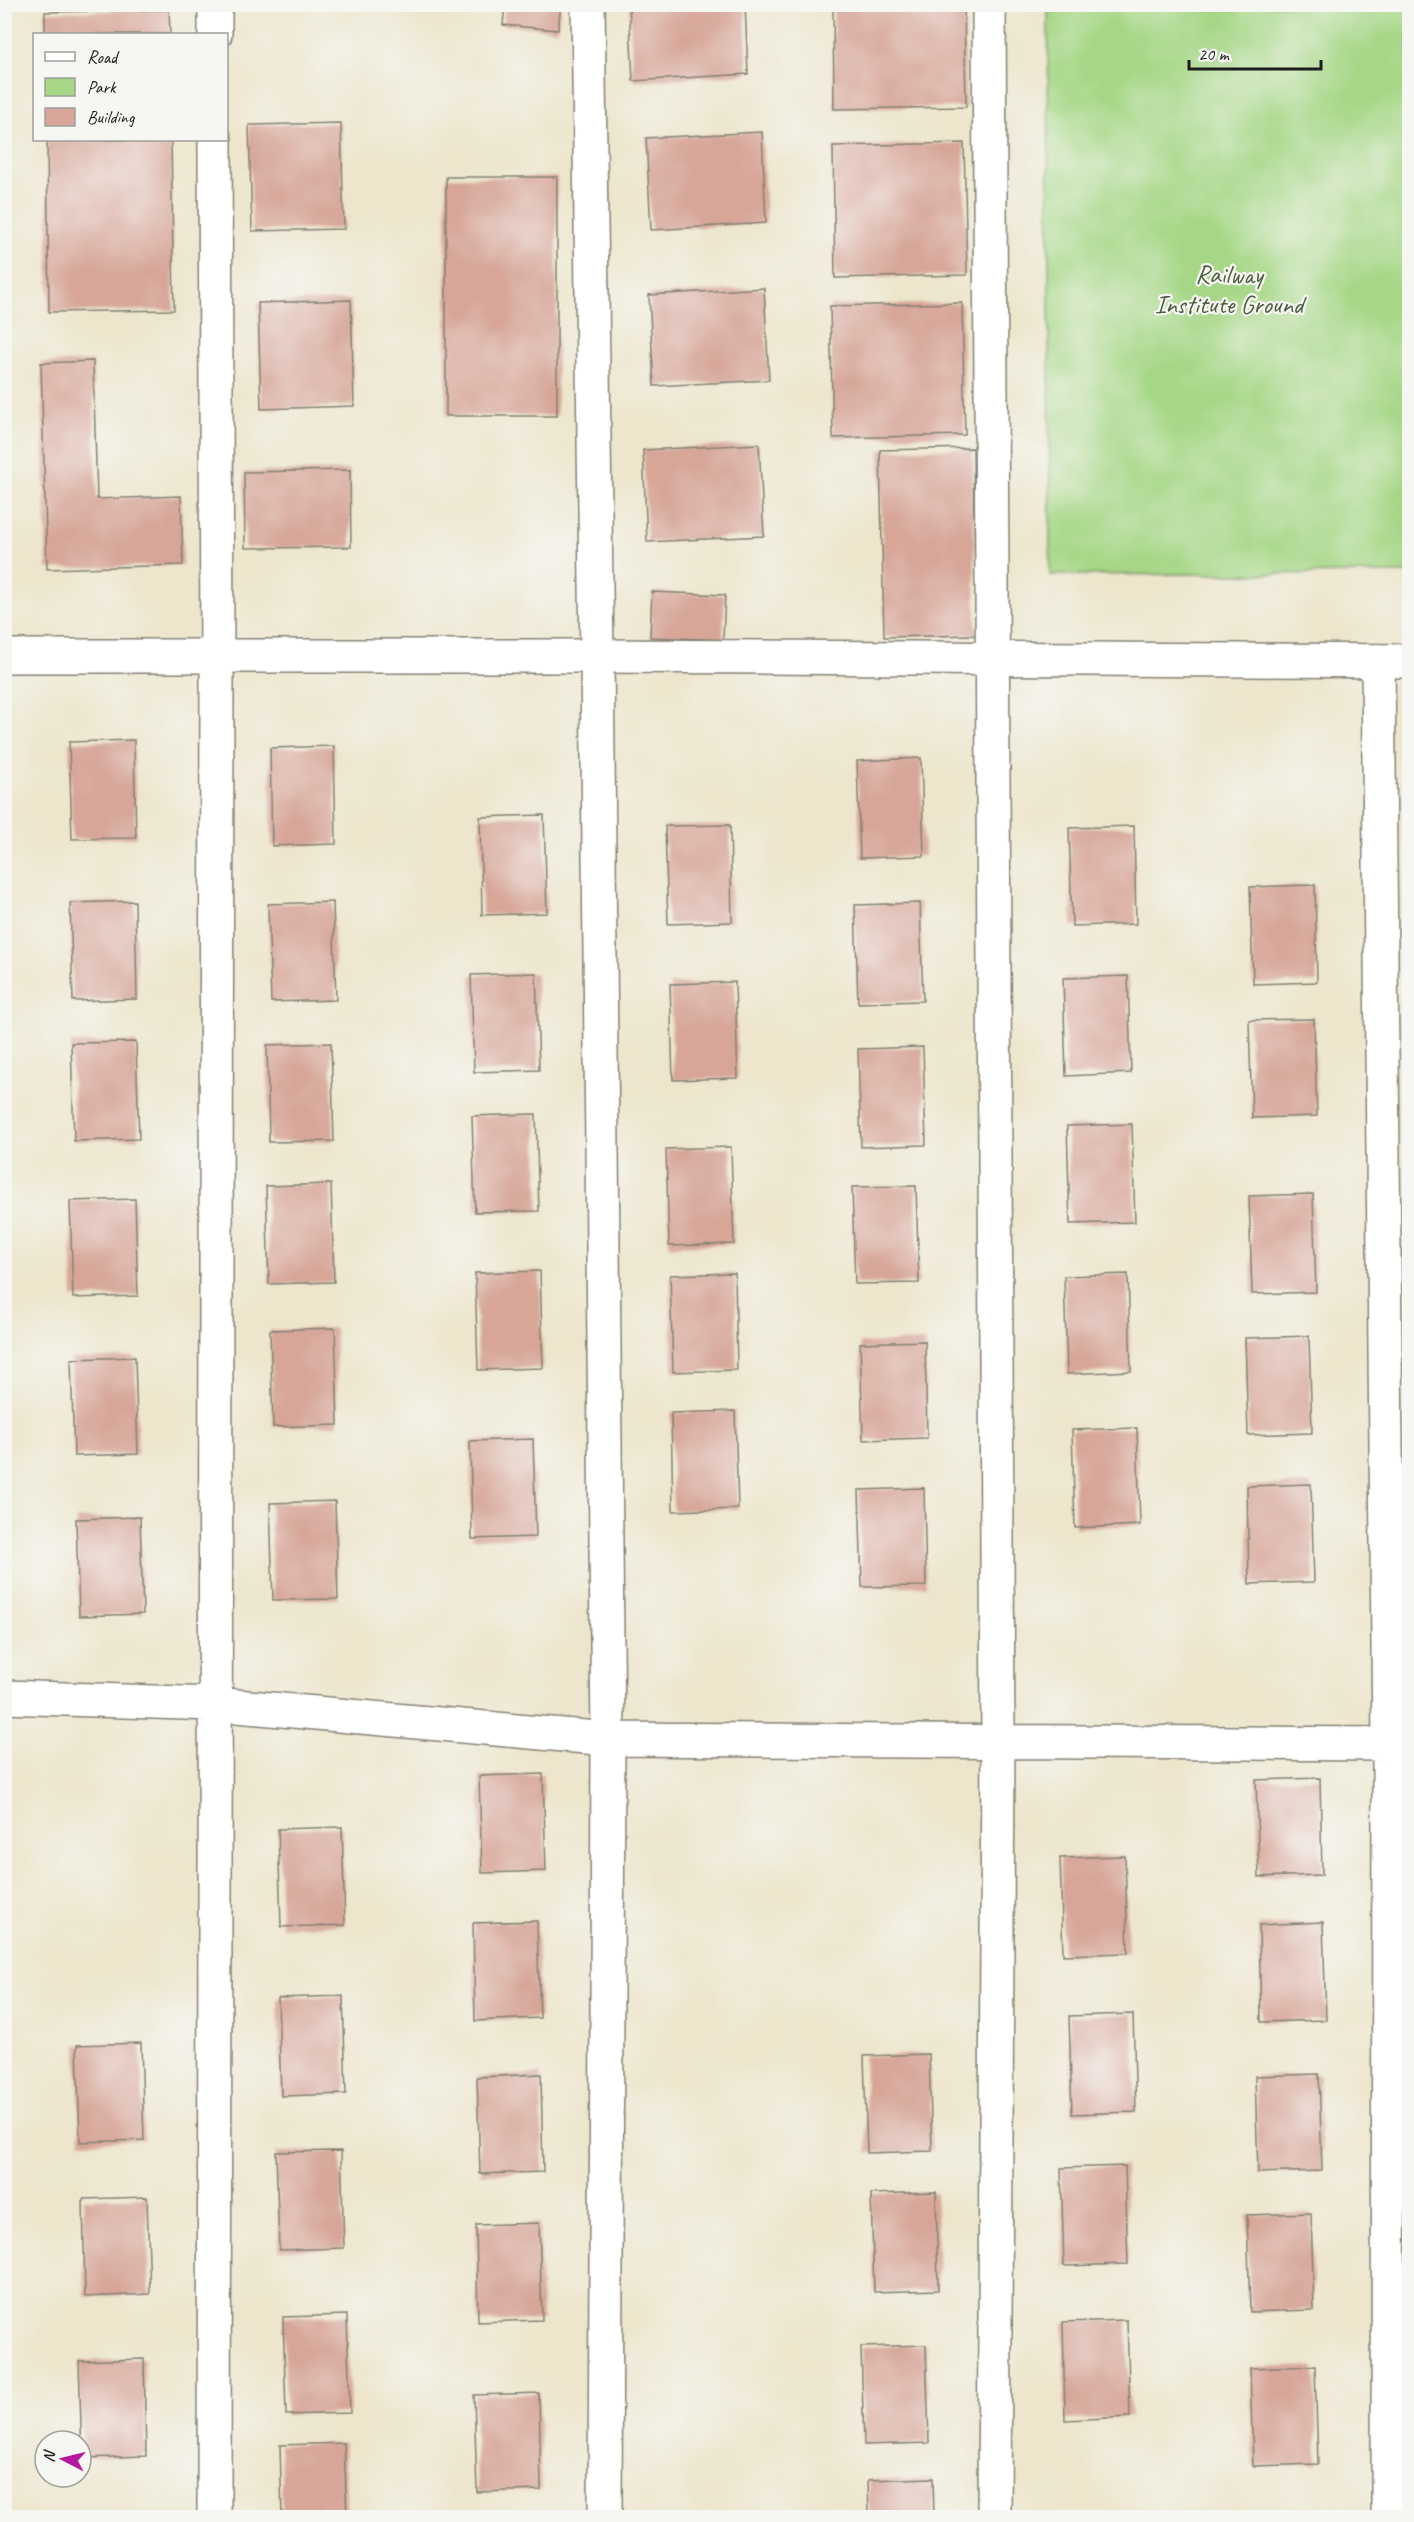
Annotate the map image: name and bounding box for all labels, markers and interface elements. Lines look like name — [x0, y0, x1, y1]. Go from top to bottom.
legend — [33, 33, 228, 141]
scale bar — [1189, 33, 1321, 71]
text: 20 m — [1198, 43, 1231, 65]
text: Road — [87, 46, 120, 68]
text: Park — [87, 76, 117, 98]
text: Building — [87, 106, 136, 128]
park label: Railway Institute Ground — [1155, 258, 1307, 321]
north arrow — [33, 2429, 93, 2489]
text: N — [39, 2448, 60, 2463]

